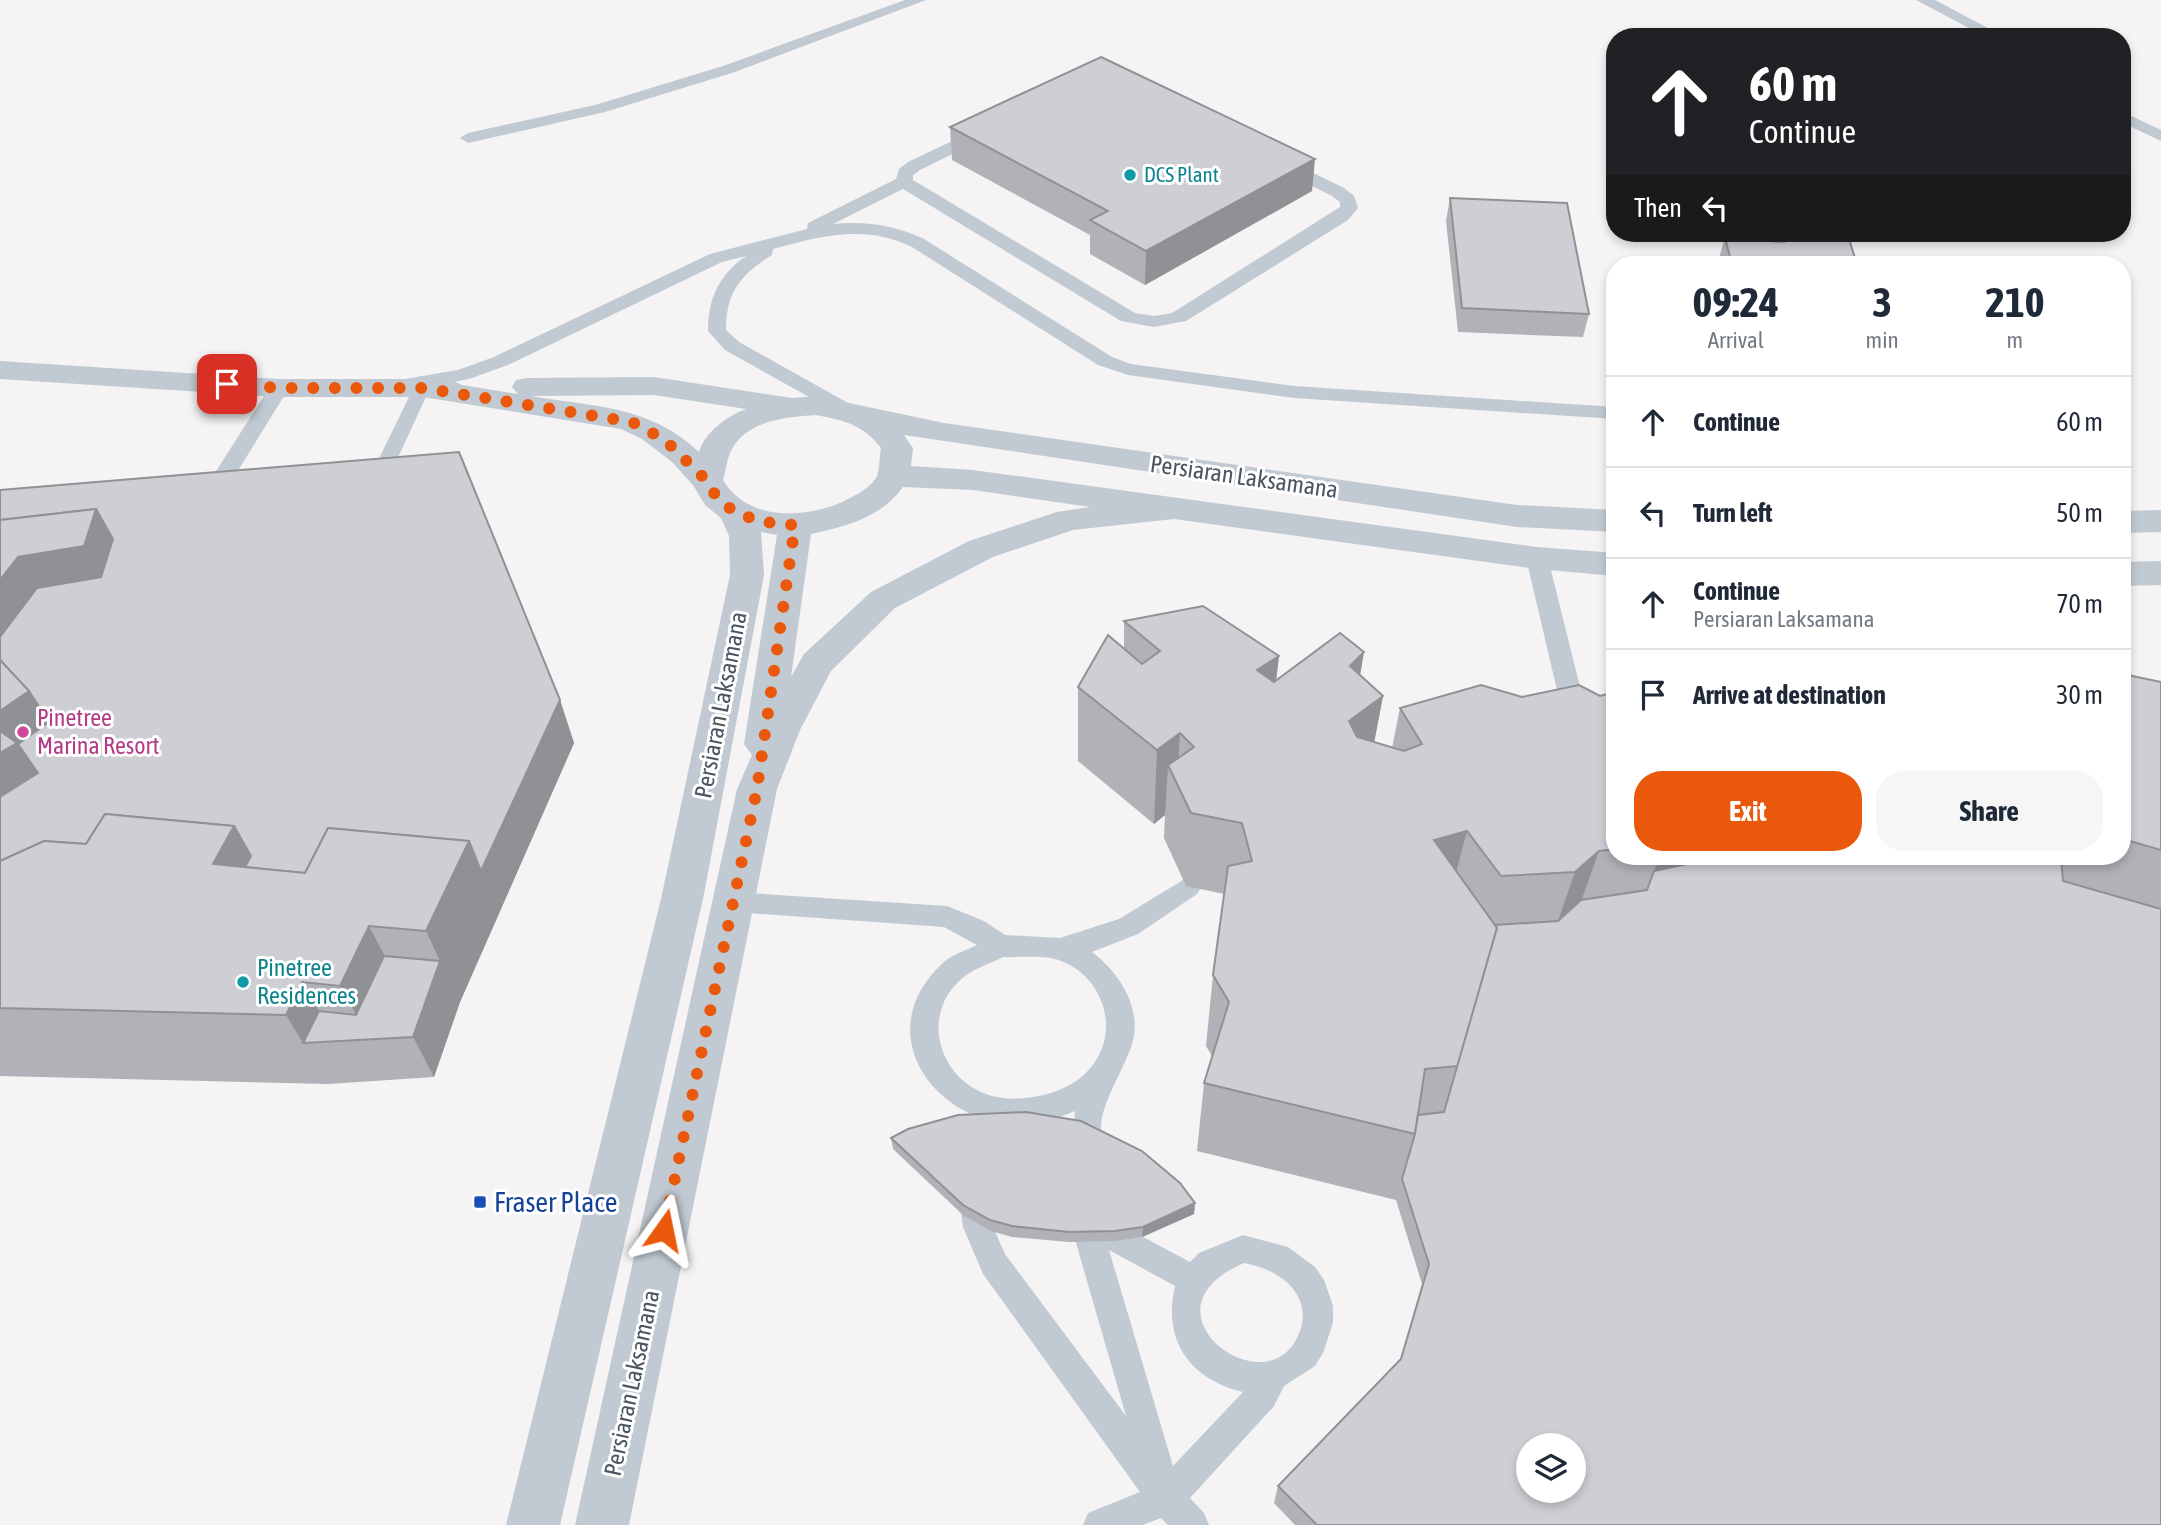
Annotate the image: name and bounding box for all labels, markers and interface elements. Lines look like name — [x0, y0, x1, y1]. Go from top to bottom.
text: 60 m — [1749, 55, 1837, 111]
icon: ahead — [1634, 56, 1725, 147]
text: Continue — [1749, 113, 1856, 150]
place label: DCS Plant — [1144, 162, 1219, 186]
marker: DCS Plant — [1122, 167, 1138, 183]
icon: left — [1696, 189, 1734, 227]
text: Then — [1634, 193, 1682, 223]
text: 09:24 — [1693, 278, 1779, 326]
text: 3 — [1872, 278, 1892, 326]
text: 210 — [1985, 278, 2044, 326]
text: Arrival — [1708, 327, 1764, 353]
text: min — [1866, 327, 1899, 353]
text: m — [2007, 327, 2023, 353]
pin — [197, 354, 257, 414]
icon: arrive — [208, 365, 246, 403]
icon: ahead — [1634, 403, 1672, 441]
text: Continue — [1693, 407, 1780, 437]
text: 60 m — [2056, 407, 2103, 437]
street label: Persiaran Laksamana — [1149, 450, 1340, 503]
icon: left — [1634, 494, 1672, 532]
text: Turn left — [1693, 498, 1773, 528]
text: 50 m — [2056, 498, 2103, 528]
text: Continue — [1693, 576, 1780, 606]
icon: ahead — [1634, 585, 1672, 623]
text: 70 m — [2056, 589, 2103, 619]
text: Persiaran Laksamana — [1693, 606, 1874, 632]
street label: Persiaran Laksamana — [689, 609, 752, 800]
icon: arrive — [1634, 676, 1672, 714]
text: Arrive at destination — [1693, 680, 1886, 710]
text: 30 m — [2056, 680, 2103, 710]
place label: Pinetree Marina Resort — [37, 704, 159, 759]
marker: Pinetree Marina Resort — [15, 724, 31, 740]
button: Exit — [1634, 771, 1862, 851]
button: Share — [1876, 771, 2103, 851]
place label: Pinetree Residences — [257, 954, 356, 1009]
marker: Pinetree Residences — [235, 974, 251, 990]
place label: Fraser Place — [494, 1186, 617, 1218]
position arrow — [627, 1193, 701, 1267]
marker: Fraser Place — [472, 1194, 488, 1210]
street label: Persiaran Laksamana — [599, 1288, 664, 1478]
map controls — [1516, 1433, 1586, 1503]
button: layers — [1516, 1433, 1586, 1503]

